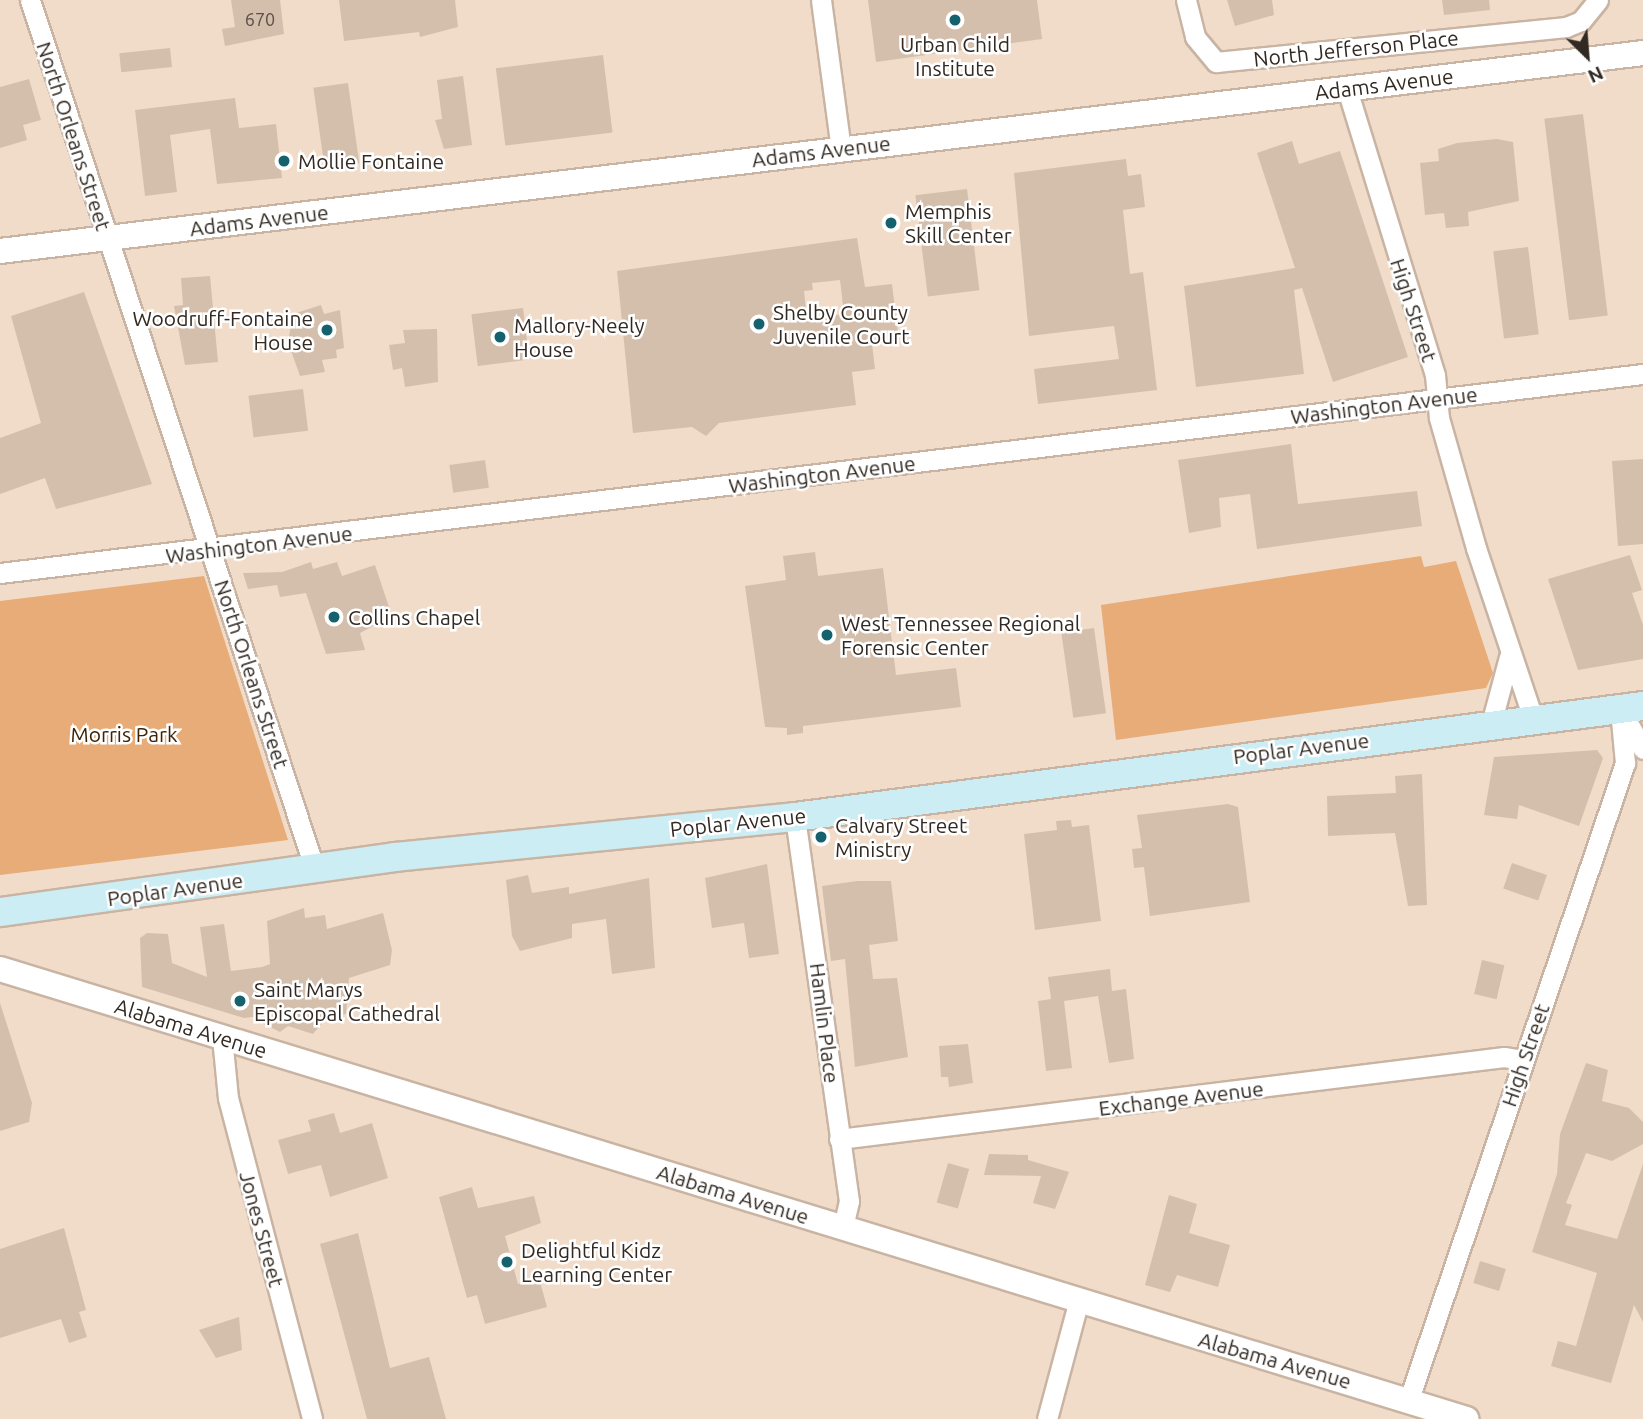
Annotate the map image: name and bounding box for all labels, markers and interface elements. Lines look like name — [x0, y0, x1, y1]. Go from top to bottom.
house number: 670 — [245, 8, 275, 30]
marker: Urban Child Institute — [947, 12, 963, 28]
north arrow — [1552, 21, 1622, 91]
street label: North Jefferson Place — [1252, 25, 1460, 71]
place label: Urban Child Institute — [900, 31, 1010, 81]
street label: North Orleans Street — [32, 38, 116, 234]
text: N — [1585, 62, 1607, 88]
street label: Adams Avenue — [1313, 63, 1455, 105]
street label: Adams Avenue — [750, 130, 892, 172]
place label: Mollie Fontaine — [298, 148, 444, 174]
marker: Mollie Fontaine — [276, 153, 292, 169]
place label: Memphis Skill Center — [905, 198, 1012, 248]
street label: Adams Avenue — [188, 199, 330, 241]
marker: Memphis Skill Center — [883, 215, 899, 231]
street label: High Street — [1385, 255, 1443, 365]
place label: Shelby County Juvenile Court — [773, 299, 909, 349]
place label: Woodruff-Fontaine House — [132, 305, 313, 355]
place label: Mallory-Neely House — [514, 312, 645, 362]
marker: Shelby County Juvenile Court — [751, 316, 767, 332]
marker: Woodruff-Fontaine House — [319, 322, 335, 338]
marker: Mallory-Neely House — [492, 329, 508, 345]
street label: Washington Avenue — [1289, 381, 1479, 429]
street label: Washington Avenue — [727, 450, 917, 498]
street label: Washington Avenue — [164, 520, 354, 568]
street label: North Orleans Street — [210, 576, 294, 772]
place label: Collins Chapel — [348, 604, 480, 630]
marker: Collins Chapel — [326, 609, 342, 625]
place label: West Tennessee Regional Forensic Center — [841, 610, 1080, 660]
marker: West Tennessee Regional Forensic Center — [819, 627, 835, 643]
park label: Morris Park — [70, 721, 178, 747]
street label: Poplar Avenue — [1232, 727, 1370, 769]
street label: Poplar Avenue — [669, 802, 807, 842]
place label: Calvary Street Ministry — [835, 812, 967, 862]
marker: Calvary Street Ministry — [813, 829, 829, 845]
street label: Poplar Avenue — [106, 867, 244, 911]
street label: Hamlin Place — [805, 961, 845, 1085]
place label: Saint Marys Episcopal Cathedral — [254, 976, 440, 1026]
street label: Alabama Avenue — [112, 993, 270, 1063]
marker: Saint Marys Episcopal Cathedral — [232, 993, 248, 1009]
street label: High Street — [1496, 1000, 1554, 1110]
street label: Exchange Avenue — [1097, 1075, 1265, 1121]
street label: Alabama Avenue — [654, 1159, 812, 1229]
street label: Jones Street — [234, 1168, 290, 1290]
place label: Delightful Kidz Learning Center — [521, 1237, 672, 1287]
marker: Delightful Kidz Learning Center — [499, 1254, 515, 1270]
street label: Alabama Avenue — [1196, 1326, 1354, 1394]

